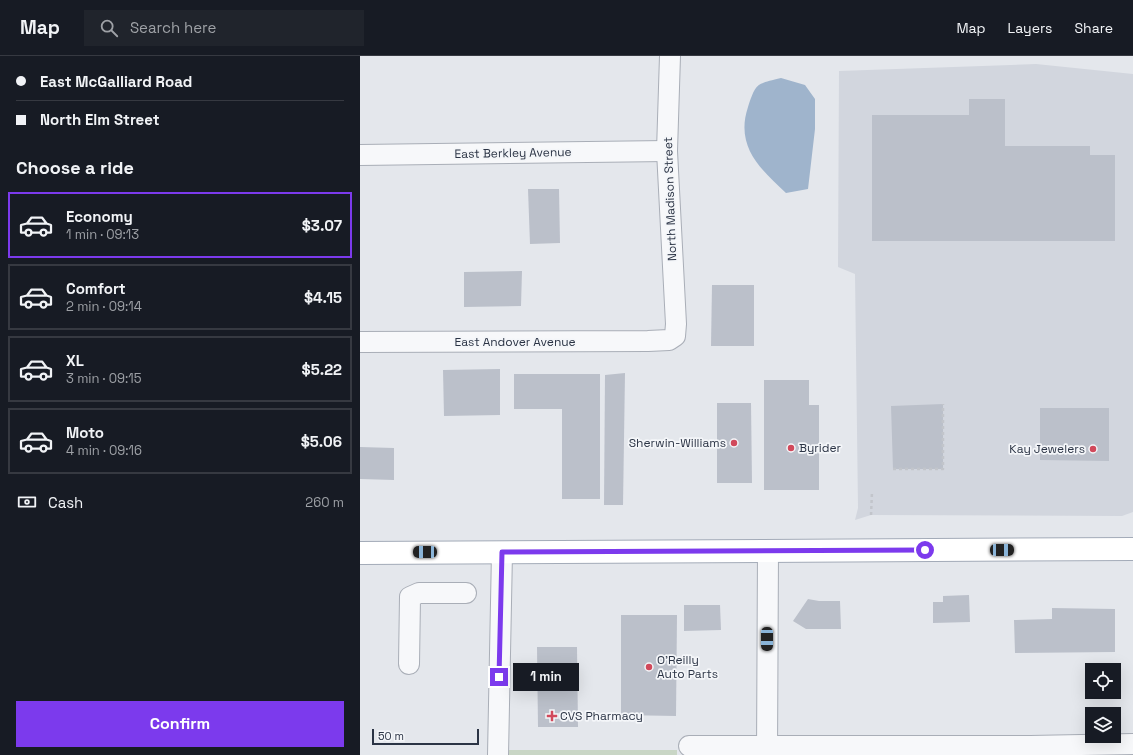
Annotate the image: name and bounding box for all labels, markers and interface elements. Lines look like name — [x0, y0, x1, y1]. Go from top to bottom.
search box — [84, 10, 364, 46]
text: Map — [20, 15, 60, 40]
icon: search — [98, 17, 120, 39]
text: Search here — [130, 18, 216, 37]
text: Map — [956, 19, 986, 37]
text: Layers — [1008, 19, 1052, 37]
text: Share — [1074, 19, 1113, 37]
text: East McGalliard Road — [40, 72, 192, 91]
text: North Elm Street — [40, 110, 160, 129]
street label: North Madison Street — [660, 137, 680, 261]
street label: East Berkley Avenue — [454, 144, 572, 162]
text: Choose a ride — [16, 156, 134, 179]
icon: car — [18, 207, 54, 243]
text: Economy — [66, 207, 133, 226]
text: $3.07 — [302, 216, 342, 235]
text: 1 min · 09:13 — [66, 226, 139, 243]
icon: car — [18, 279, 54, 315]
text: Comfort — [66, 279, 126, 298]
text: $4.15 — [304, 288, 342, 307]
text: 2 min · 09:14 — [66, 298, 142, 315]
street label: East Andover Avenue — [454, 334, 576, 350]
icon: car — [18, 351, 54, 387]
text: XL — [66, 351, 84, 370]
text: $5.22 — [302, 360, 342, 379]
text: 3 min · 09:15 — [66, 370, 141, 387]
icon: car — [18, 423, 54, 459]
text: Moto — [66, 423, 104, 442]
text: $5.06 — [301, 432, 342, 451]
place label: Sherwin-Williams — [629, 435, 726, 451]
marker: Sherwin-Williams — [729, 438, 739, 448]
place label: Byrider — [799, 440, 842, 456]
place label: Kay Jewelers — [1009, 441, 1085, 457]
text: 4 min · 09:16 — [66, 442, 142, 459]
marker: Byrider — [786, 443, 796, 453]
marker: Kay Jewelers — [1088, 444, 1098, 454]
icon: cash — [16, 491, 38, 513]
text: Cash — [48, 493, 83, 512]
text: 260 m — [305, 494, 344, 511]
route start — [916, 541, 934, 559]
car — [990, 544, 1014, 556]
car — [413, 546, 437, 558]
car — [761, 627, 773, 651]
place label: O'Reilly Auto Parts — [657, 652, 718, 682]
marker: O'Reilly Auto Parts — [644, 662, 654, 672]
callout: 1 min — [513, 663, 579, 691]
map controls — [1085, 663, 1121, 743]
button: locate — [1085, 663, 1121, 699]
route end — [490, 668, 508, 686]
text: 1 min — [530, 668, 562, 685]
button: Confirm — [16, 701, 344, 747]
button: layers — [1085, 707, 1121, 743]
place label: CVS Pharmacy — [560, 708, 643, 724]
marker: CVS Pharmacy — [547, 711, 557, 721]
scale bar — [372, 727, 479, 746]
text: 50 m — [378, 729, 404, 743]

